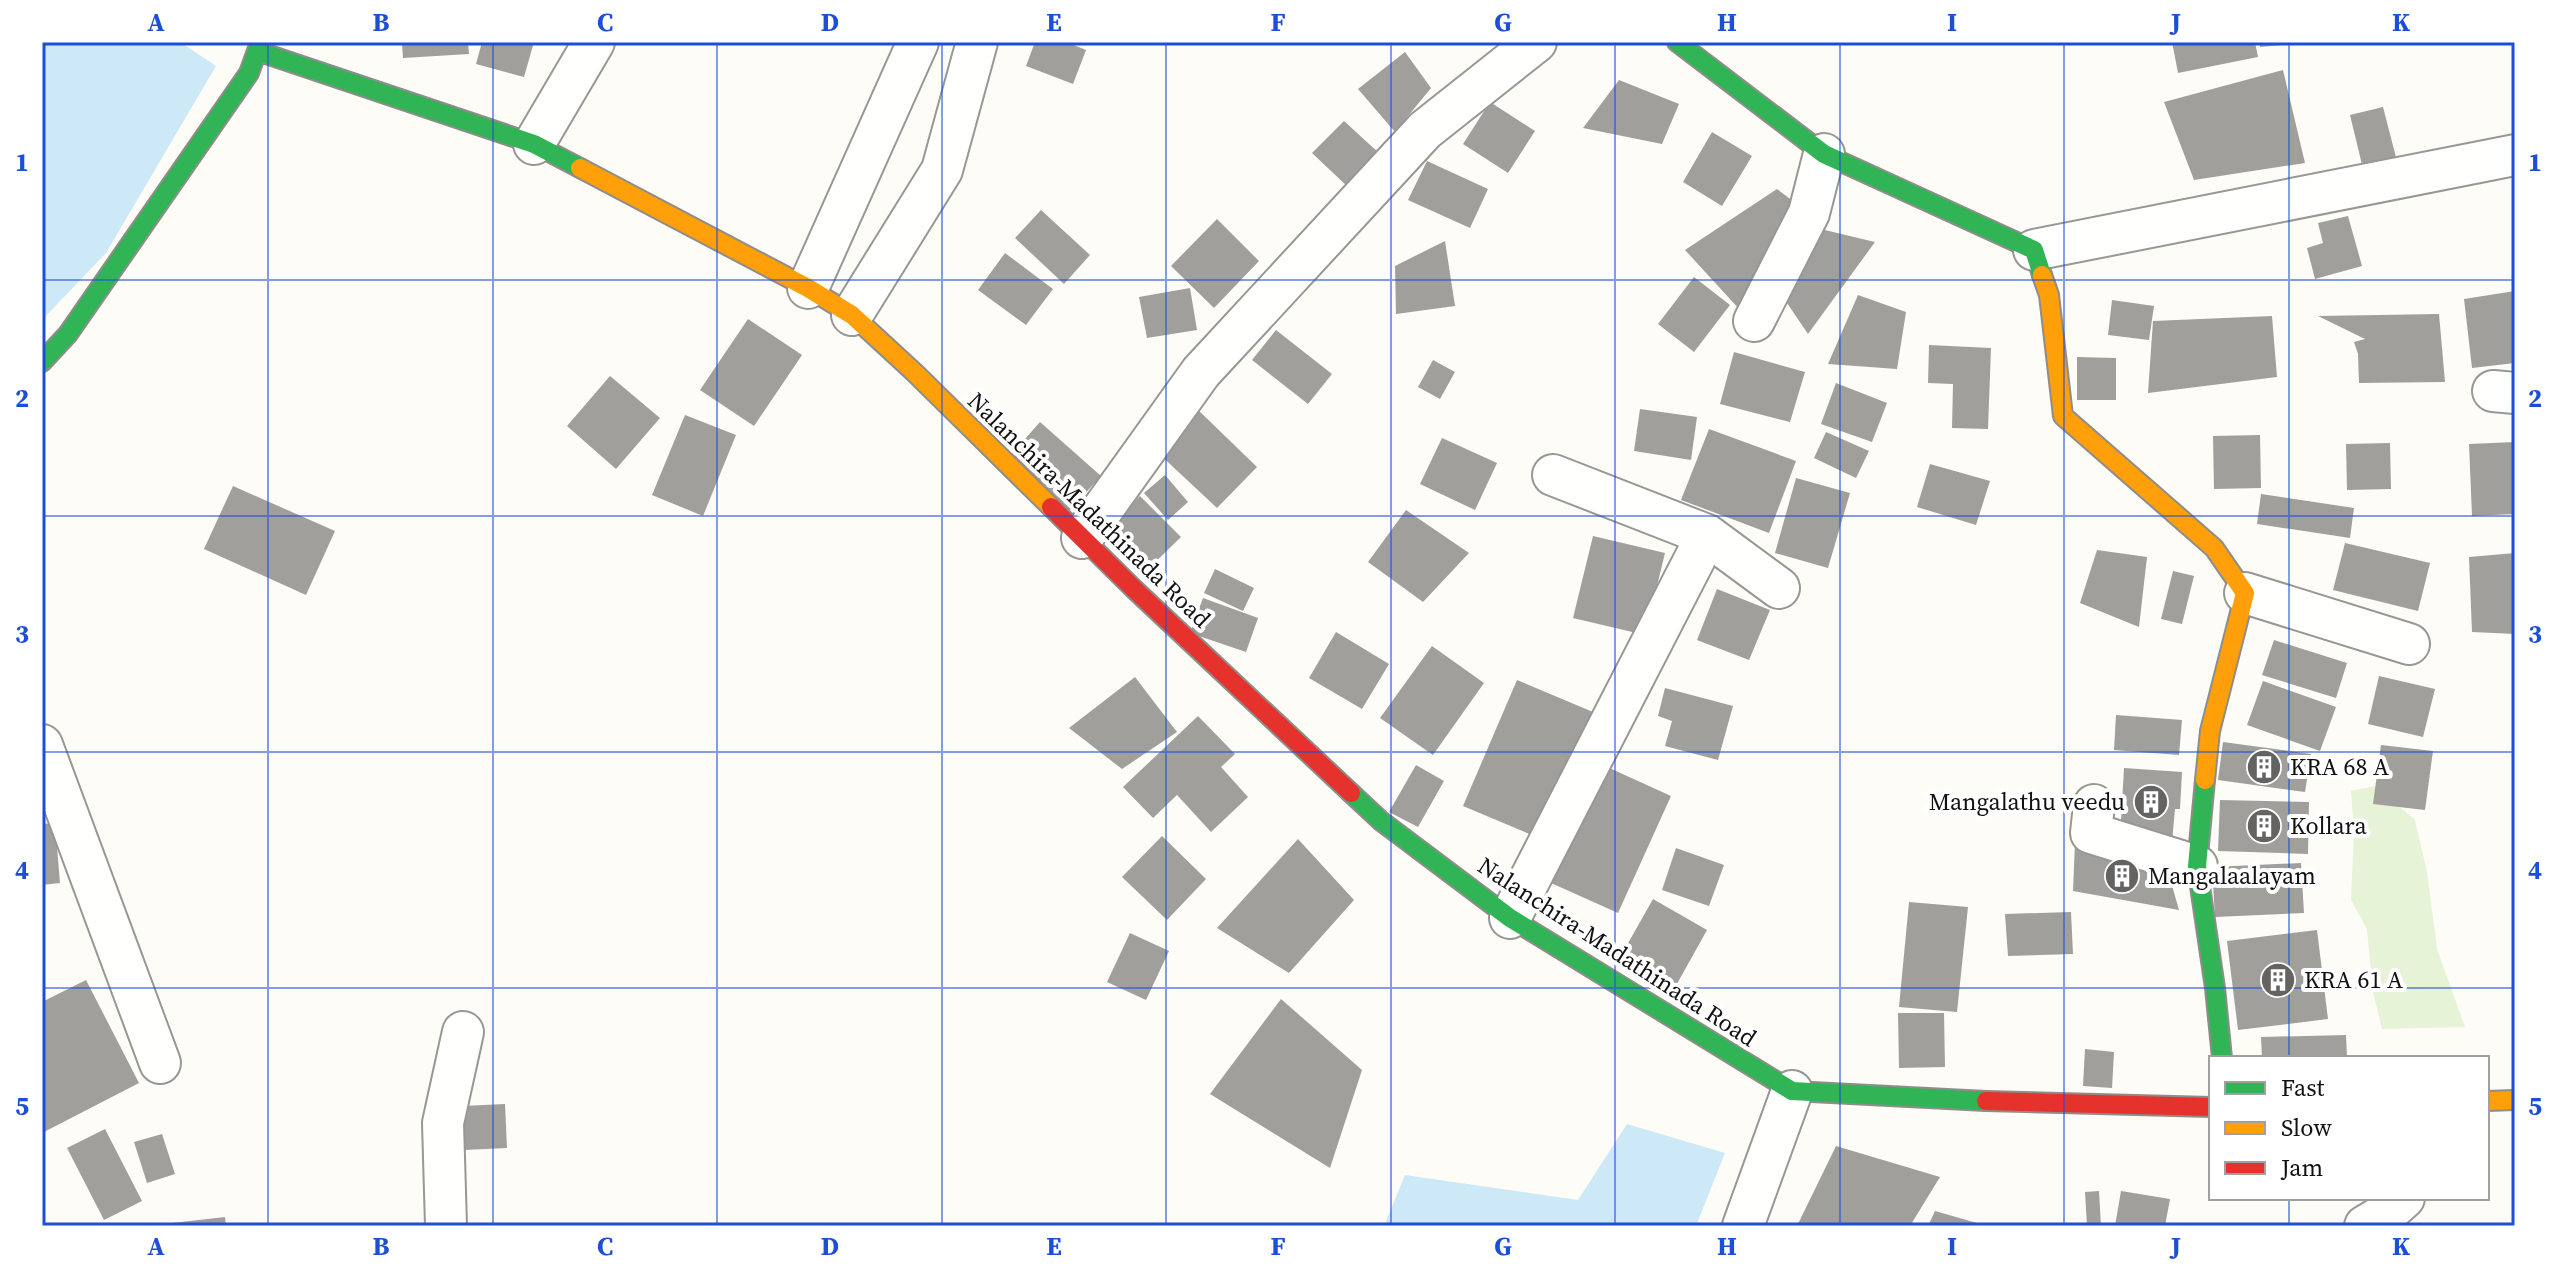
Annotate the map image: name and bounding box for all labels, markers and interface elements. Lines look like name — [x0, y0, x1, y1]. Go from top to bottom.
text: A — [147, 4, 165, 40]
text: B — [373, 4, 390, 40]
text: C — [597, 4, 613, 40]
text: D — [821, 4, 839, 40]
text: E — [1046, 4, 1062, 40]
text: F — [1270, 4, 1286, 40]
text: G — [1494, 4, 1512, 40]
text: H — [1717, 4, 1737, 40]
text: I — [1947, 4, 1957, 40]
text: J — [2169, 4, 2181, 40]
text: K — [2392, 4, 2410, 40]
text: 1 — [15, 144, 29, 180]
text: 1 — [2528, 144, 2542, 180]
text: 2 — [15, 380, 29, 416]
text: 2 — [2528, 380, 2542, 416]
street label: Nalanchira-Madathinada Road — [961, 385, 1218, 635]
text: 3 — [15, 616, 29, 652]
text: 3 — [2528, 616, 2542, 652]
building icon: KRA 68 A — [2245, 748, 2283, 786]
place label: KRA 68 A — [2290, 750, 2389, 783]
building icon: Mangalathu veedu — [2132, 783, 2170, 821]
place label: Mangalathu veedu — [1929, 785, 2125, 818]
building icon: Kollara — [2245, 807, 2283, 845]
place label: Kollara — [2290, 809, 2368, 842]
street label: Nalanchira-Madathinada Road — [1472, 849, 1763, 1054]
text: 4 — [15, 852, 29, 888]
text: 4 — [2528, 852, 2542, 888]
building icon: Mangalaalayam — [2103, 857, 2141, 895]
place label: Mangalaalayam — [2148, 859, 2316, 892]
building icon: KRA 61 A — [2259, 961, 2297, 999]
place label: KRA 61 A — [2304, 963, 2403, 996]
legend — [2209, 1056, 2489, 1200]
text: Fast — [2281, 1071, 2325, 1104]
text: 5 — [15, 1088, 29, 1124]
text: 5 — [2528, 1088, 2542, 1124]
text: Slow — [2281, 1111, 2332, 1144]
text: Jam — [2280, 1151, 2323, 1184]
text: A — [147, 1228, 165, 1264]
text: B — [373, 1228, 390, 1264]
text: C — [597, 1228, 613, 1264]
text: D — [821, 1228, 839, 1264]
text: E — [1046, 1228, 1062, 1264]
text: F — [1270, 1228, 1286, 1264]
text: G — [1494, 1228, 1512, 1264]
text: H — [1717, 1228, 1737, 1264]
text: I — [1947, 1228, 1957, 1264]
text: J — [2169, 1228, 2181, 1264]
text: K — [2392, 1228, 2410, 1264]

